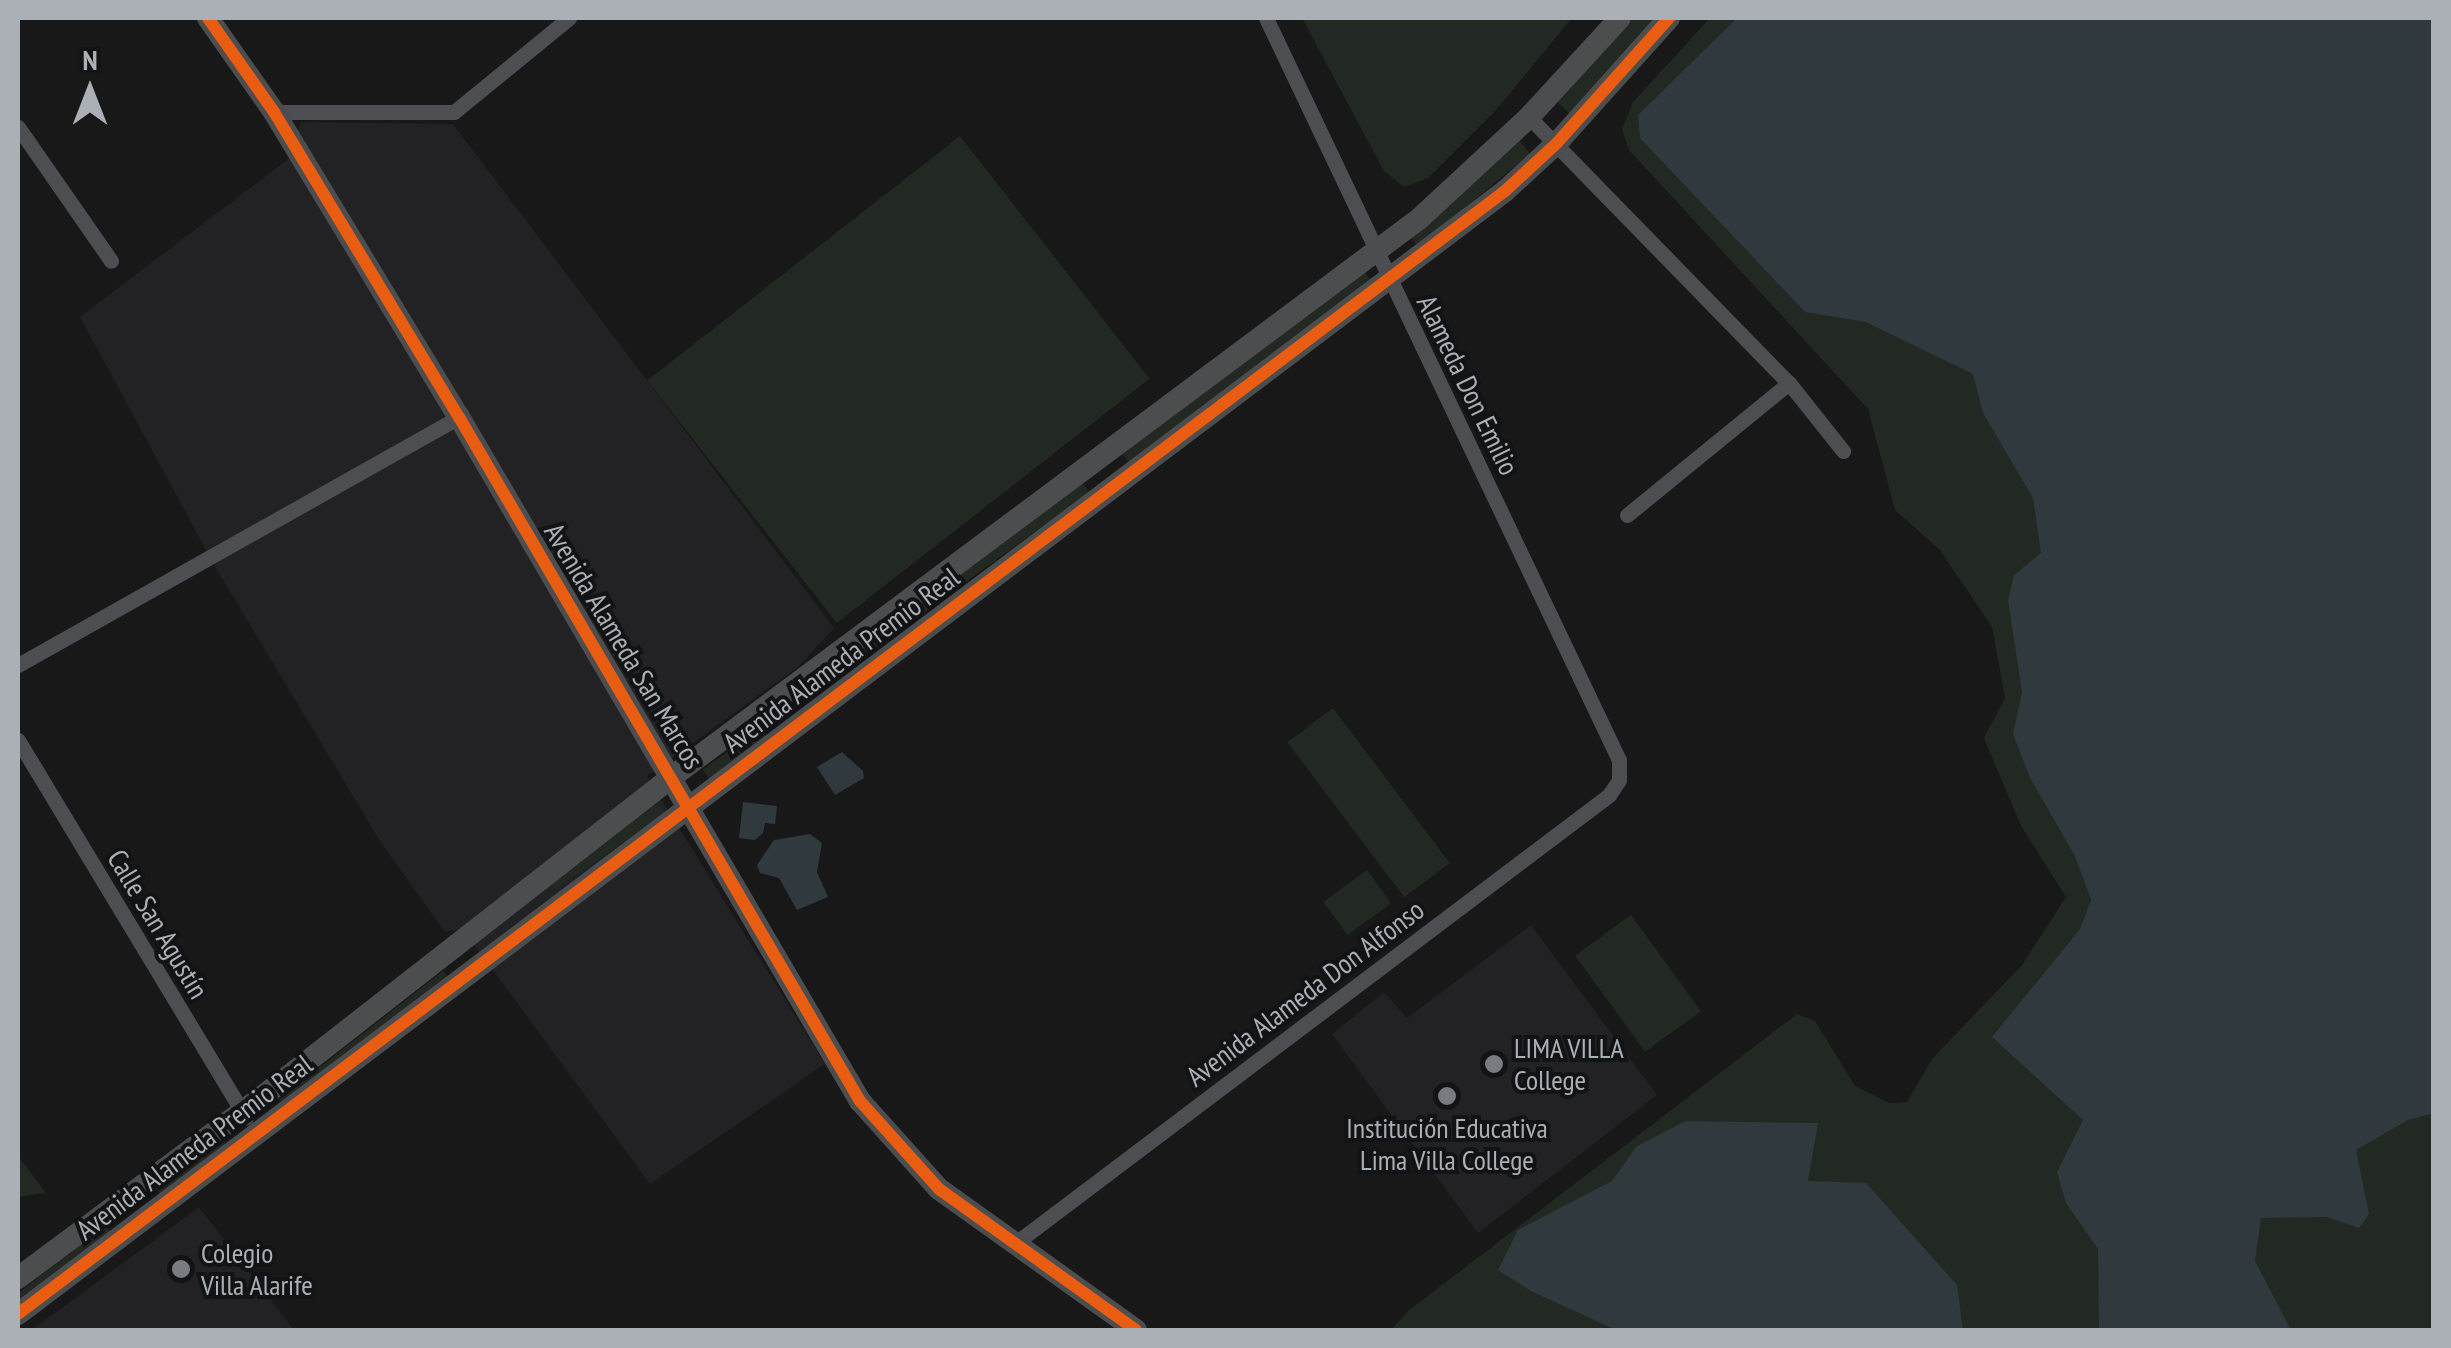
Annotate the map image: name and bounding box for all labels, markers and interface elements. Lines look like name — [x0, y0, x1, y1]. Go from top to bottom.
north arrow — [40, 40, 140, 140]
text: N — [82, 41, 98, 78]
street label: Alameda Don Emilio — [1410, 290, 1526, 480]
street label: Avenida Alameda San Marcos — [537, 517, 711, 775]
street label: Avenida Alameda Premio Real — [716, 560, 966, 760]
street label: Calle San Agustín — [100, 843, 216, 1005]
street label: Avenida Alameda Don Alfonso — [1179, 892, 1431, 1094]
place label: LIMA VILLA College — [1514, 1031, 1625, 1097]
street label: Avenida Alameda Premio Real — [69, 1047, 319, 1247]
marker: LIMA VILLA College — [1483, 1053, 1505, 1075]
marker: Institución Educativa Lima Villa College — [1436, 1085, 1458, 1107]
place label: Institución Educativa Lima Villa College — [1346, 1111, 1548, 1177]
place label: Colegio Villa Alarife — [201, 1236, 313, 1302]
marker: Colegio Villa Alarife — [170, 1258, 192, 1280]

